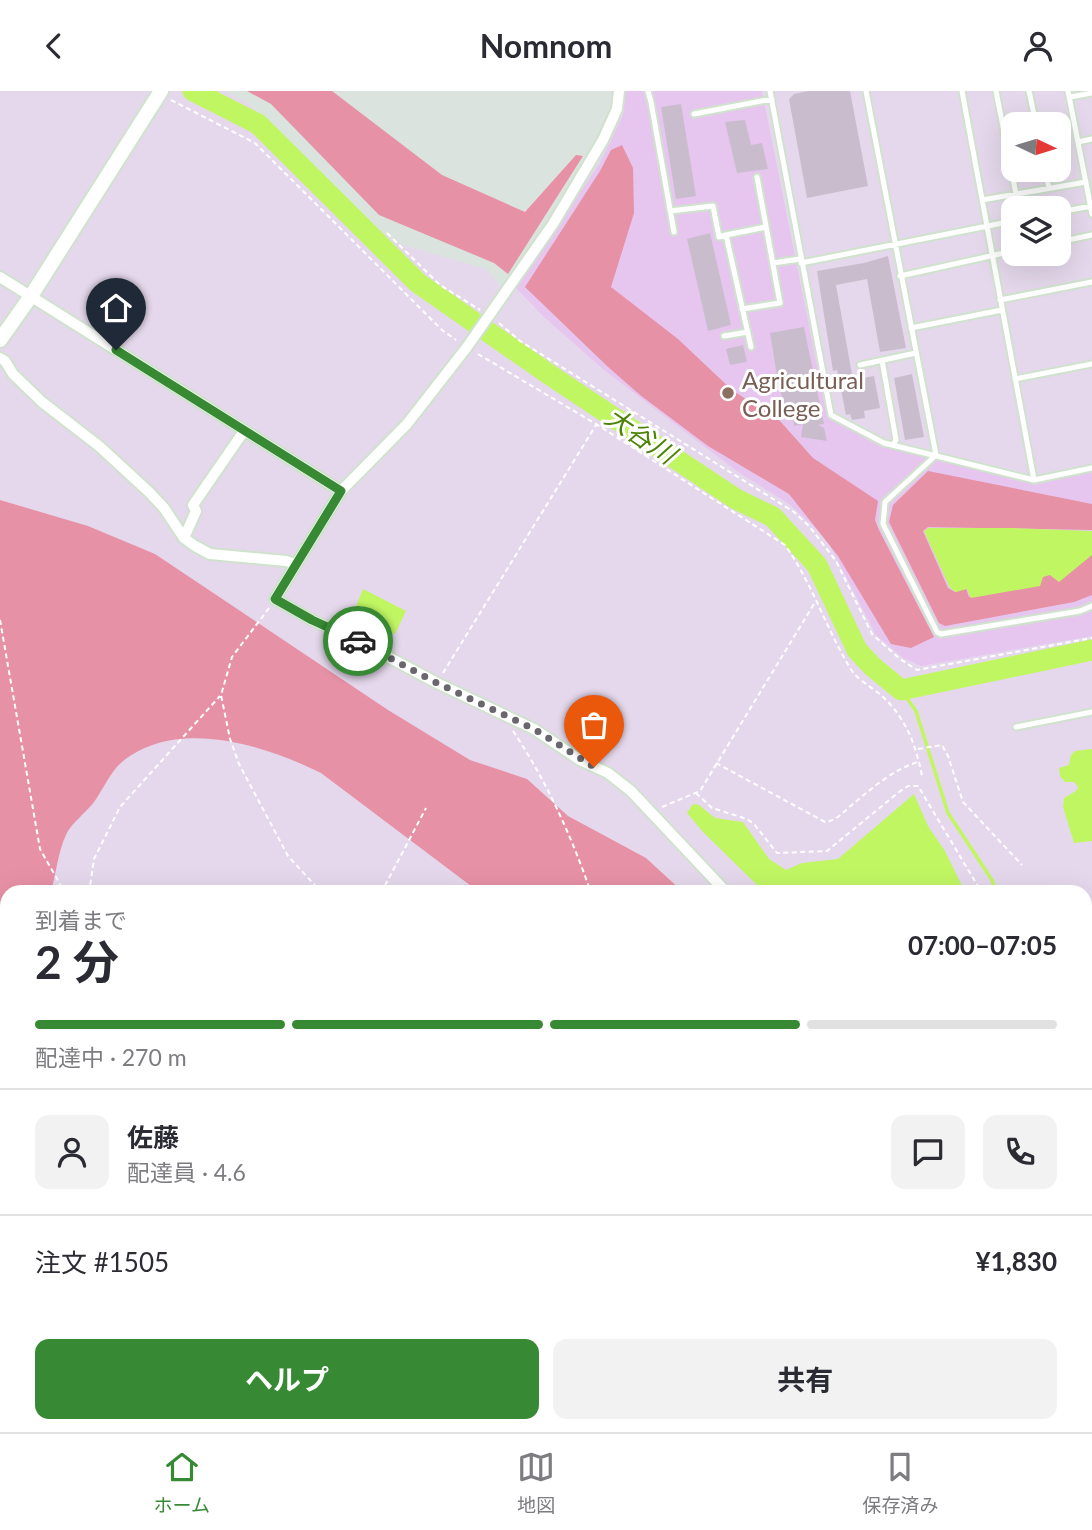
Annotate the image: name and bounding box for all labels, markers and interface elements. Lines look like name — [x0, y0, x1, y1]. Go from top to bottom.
text: Nomnom — [480, 26, 612, 65]
icon: back — [35, 27, 73, 65]
icon: person — [1019, 27, 1057, 65]
north arrow — [1001, 112, 1071, 182]
map controls — [1001, 112, 1071, 266]
button: layers — [1001, 196, 1071, 266]
pin — [86, 278, 146, 350]
icon: home — [97, 289, 135, 327]
place label: Agricultural College — [742, 365, 864, 422]
marker: Agricultural College — [720, 385, 736, 401]
water label: 大谷川 — [600, 400, 685, 472]
courier — [323, 606, 393, 676]
icon: car — [339, 622, 377, 660]
pin — [564, 695, 624, 767]
icon: bag — [575, 706, 613, 744]
text: 到着まで — [35, 906, 127, 934]
text: 07:00–07:05 — [908, 929, 1057, 961]
text: 2 分 — [35, 934, 119, 989]
text: 配達中 · 270 m — [35, 1043, 187, 1071]
button: person — [35, 1115, 109, 1189]
button: chat — [891, 1115, 965, 1189]
button: phone — [983, 1115, 1057, 1189]
text: 佐藤 — [127, 1121, 179, 1153]
text: 配達員 · 4.6 — [127, 1158, 246, 1186]
text: ¥1,830 — [976, 1245, 1057, 1277]
text: 注文 #1505 — [35, 1246, 169, 1278]
button: ヘルプ — [35, 1339, 539, 1419]
button: 共有 — [553, 1339, 1057, 1419]
tab: ホーム — [154, 1448, 210, 1517]
tab: 地図 — [517, 1448, 555, 1517]
tab: 保存済み — [862, 1448, 938, 1517]

